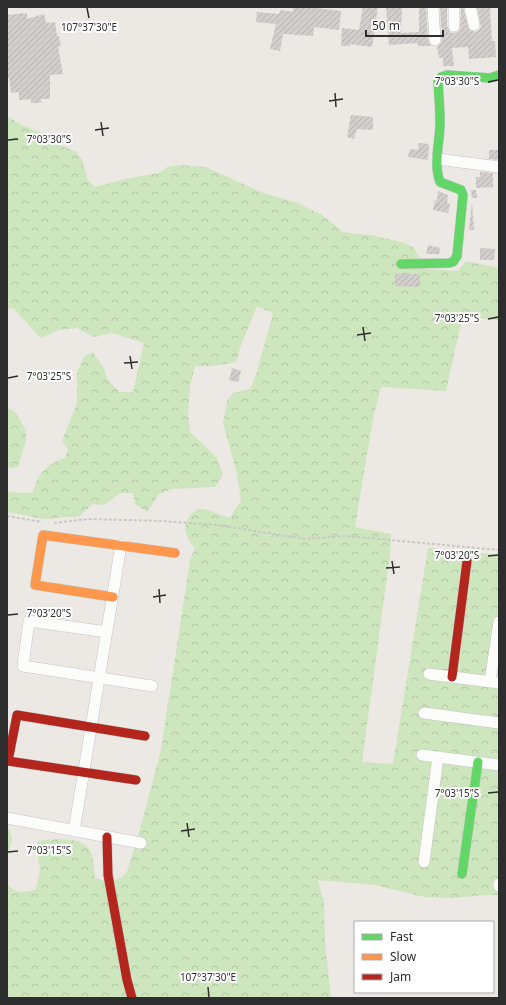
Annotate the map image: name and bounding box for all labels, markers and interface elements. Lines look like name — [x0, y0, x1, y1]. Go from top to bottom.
scale bar — [366, 12, 443, 38]
text: 50 m — [372, 17, 400, 34]
text: 107°37'30"E — [61, 20, 117, 34]
text: 7°03'30"S — [435, 74, 480, 88]
text: 7°03'30"S — [27, 132, 72, 146]
text: 7°03'25"S — [435, 311, 480, 325]
text: 7°03'25"S — [27, 369, 72, 383]
text: 7°03'20"S — [435, 548, 480, 562]
text: 7°03'20"S — [27, 606, 72, 620]
text: 7°03'15"S — [435, 786, 480, 800]
text: 7°03'15"S — [27, 843, 72, 857]
legend — [354, 921, 494, 993]
text: Fast — [390, 928, 414, 945]
text: Slow — [390, 948, 417, 965]
text: Jam — [389, 968, 411, 985]
text: 107°37'30"E — [180, 970, 236, 984]

